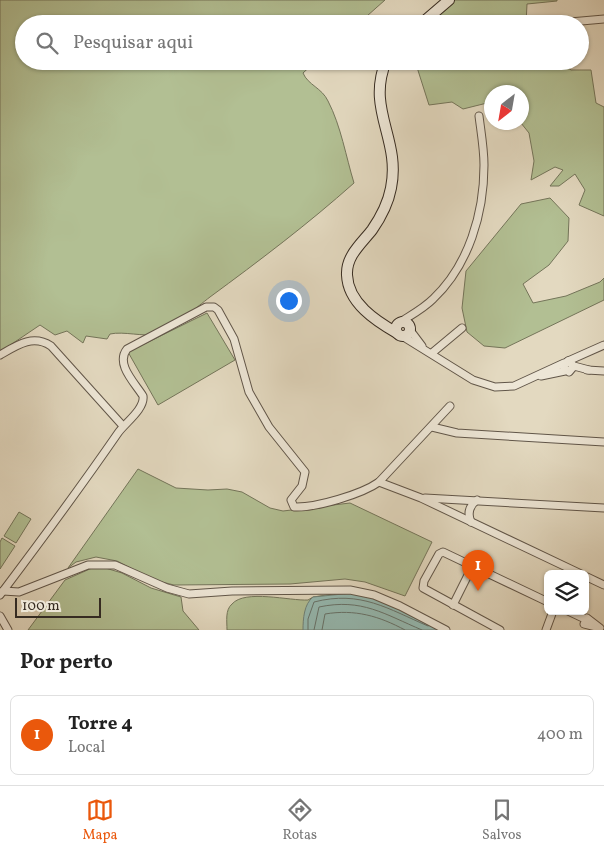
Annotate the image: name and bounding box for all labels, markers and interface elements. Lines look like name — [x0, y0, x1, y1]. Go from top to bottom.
search box — [15, 15, 589, 70]
icon: search — [33, 29, 61, 57]
text: Pesquisar aqui — [73, 30, 193, 56]
north arrow — [484, 85, 529, 130]
your location — [276, 288, 302, 314]
pin: 1 — [462, 550, 494, 591]
map controls — [544, 570, 589, 615]
button: layers — [544, 570, 589, 615]
scale bar — [15, 595, 101, 618]
text: 100 m — [22, 597, 60, 616]
text: Por perto — [20, 648, 113, 677]
text: Torre 4 — [68, 711, 133, 737]
text: 1 — [34, 724, 40, 746]
text: 400 m — [537, 724, 583, 746]
text: Local — [68, 737, 105, 759]
tab: Mapa — [82, 796, 117, 845]
tab: Rotas — [282, 796, 317, 845]
tab: Salvos — [482, 796, 522, 845]

